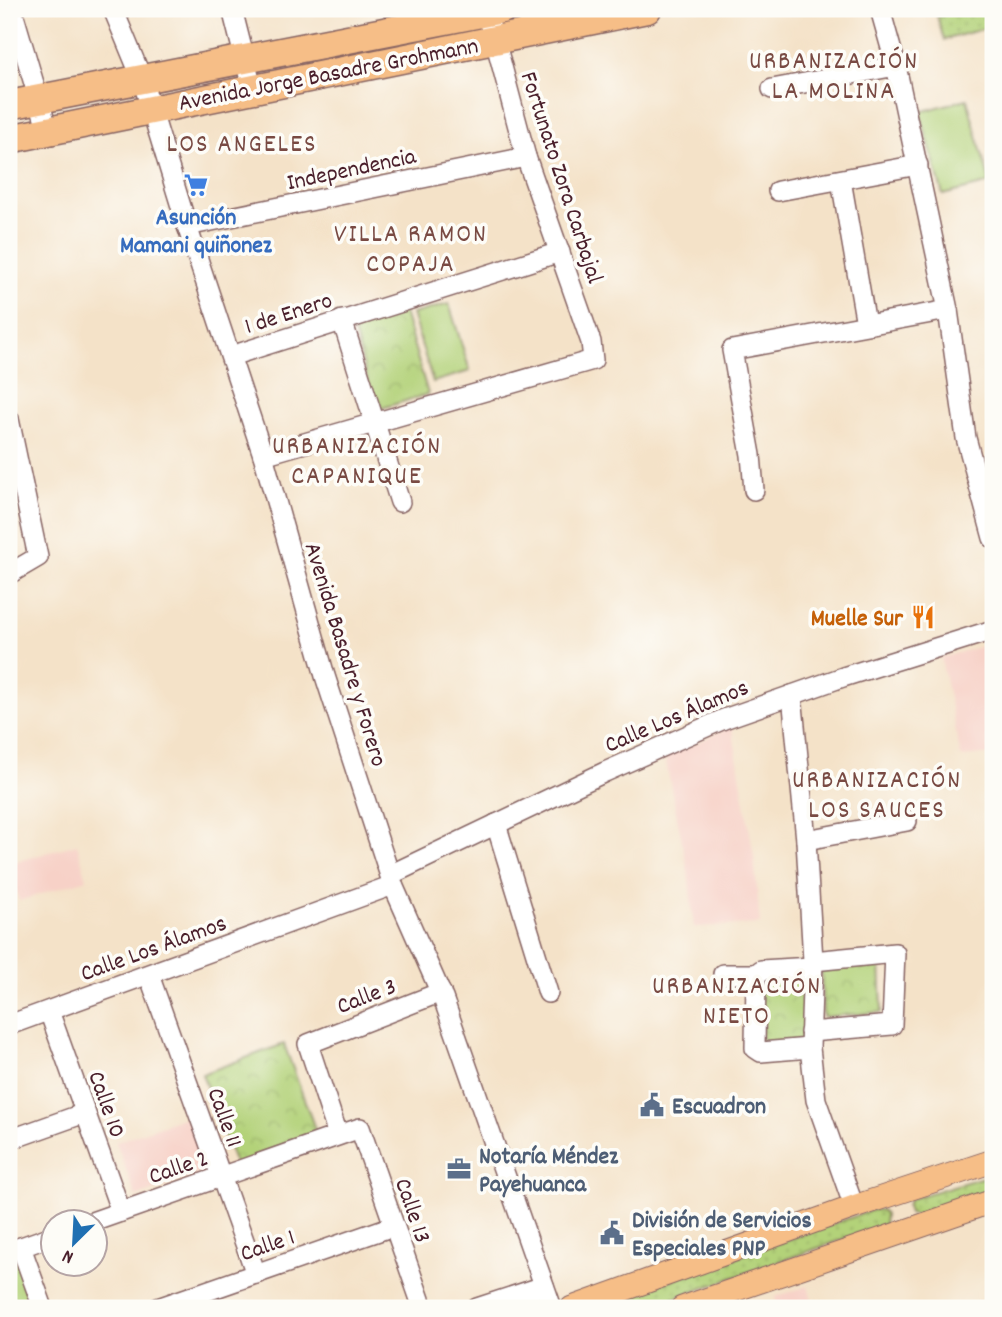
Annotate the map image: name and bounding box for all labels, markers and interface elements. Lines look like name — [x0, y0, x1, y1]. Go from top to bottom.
street label: Avenida Jorge Basadre Grohmann — [176, 30, 481, 122]
district label: URBANIZACIÓN LA MOLINA — [749, 44, 919, 111]
street label: Fortunato Zora Carbajal — [510, 68, 611, 288]
district label: LOS ANGELES — [167, 127, 317, 164]
street label: Independencia — [284, 141, 420, 201]
supermarket icon: Asunción Mamani quiñonez — [182, 171, 210, 199]
place label: Asunción Mamani quiñonez — [120, 202, 273, 264]
district label: VILLA RAMON COPAJA — [334, 217, 488, 284]
street label: 1 de Enero — [241, 285, 337, 345]
district label: URBANIZACIÓN CAPANIQUE — [272, 429, 442, 496]
street label: Avenida Basadre y Forero — [294, 538, 394, 771]
place label: Muelle Sur — [811, 603, 904, 637]
restaurant icon: Muelle Sur — [909, 603, 937, 631]
street label: Calle Los Álamos — [600, 672, 754, 763]
district label: URBANIZACIÓN LOS SAUCES — [792, 763, 962, 830]
street label: Calle Los Álamos — [76, 908, 232, 992]
district label: URBANIZACIÓN NIETO — [652, 969, 822, 1036]
street label: Calle 3 — [332, 971, 402, 1025]
street label: Calle 10 — [77, 1067, 133, 1143]
street label: Calle 11 — [197, 1083, 250, 1153]
public building icon: Escuadron — [638, 1091, 666, 1119]
place label: Escuadron — [672, 1091, 766, 1125]
place label: Notaría Méndez Payehuanca — [479, 1141, 619, 1203]
street label: Calle 2 — [145, 1143, 213, 1195]
office icon: Notaría Méndez Payehuanca — [445, 1155, 473, 1183]
street label: Calle 13 — [384, 1174, 438, 1248]
place label: División de Servicios Especiales PNP — [632, 1205, 812, 1267]
north arrow — [38, 1208, 108, 1278]
public building icon: División de Servicios Especiales PNP — [598, 1219, 626, 1247]
street label: Calle 1 — [236, 1222, 300, 1272]
text: N — [59, 1241, 78, 1270]

